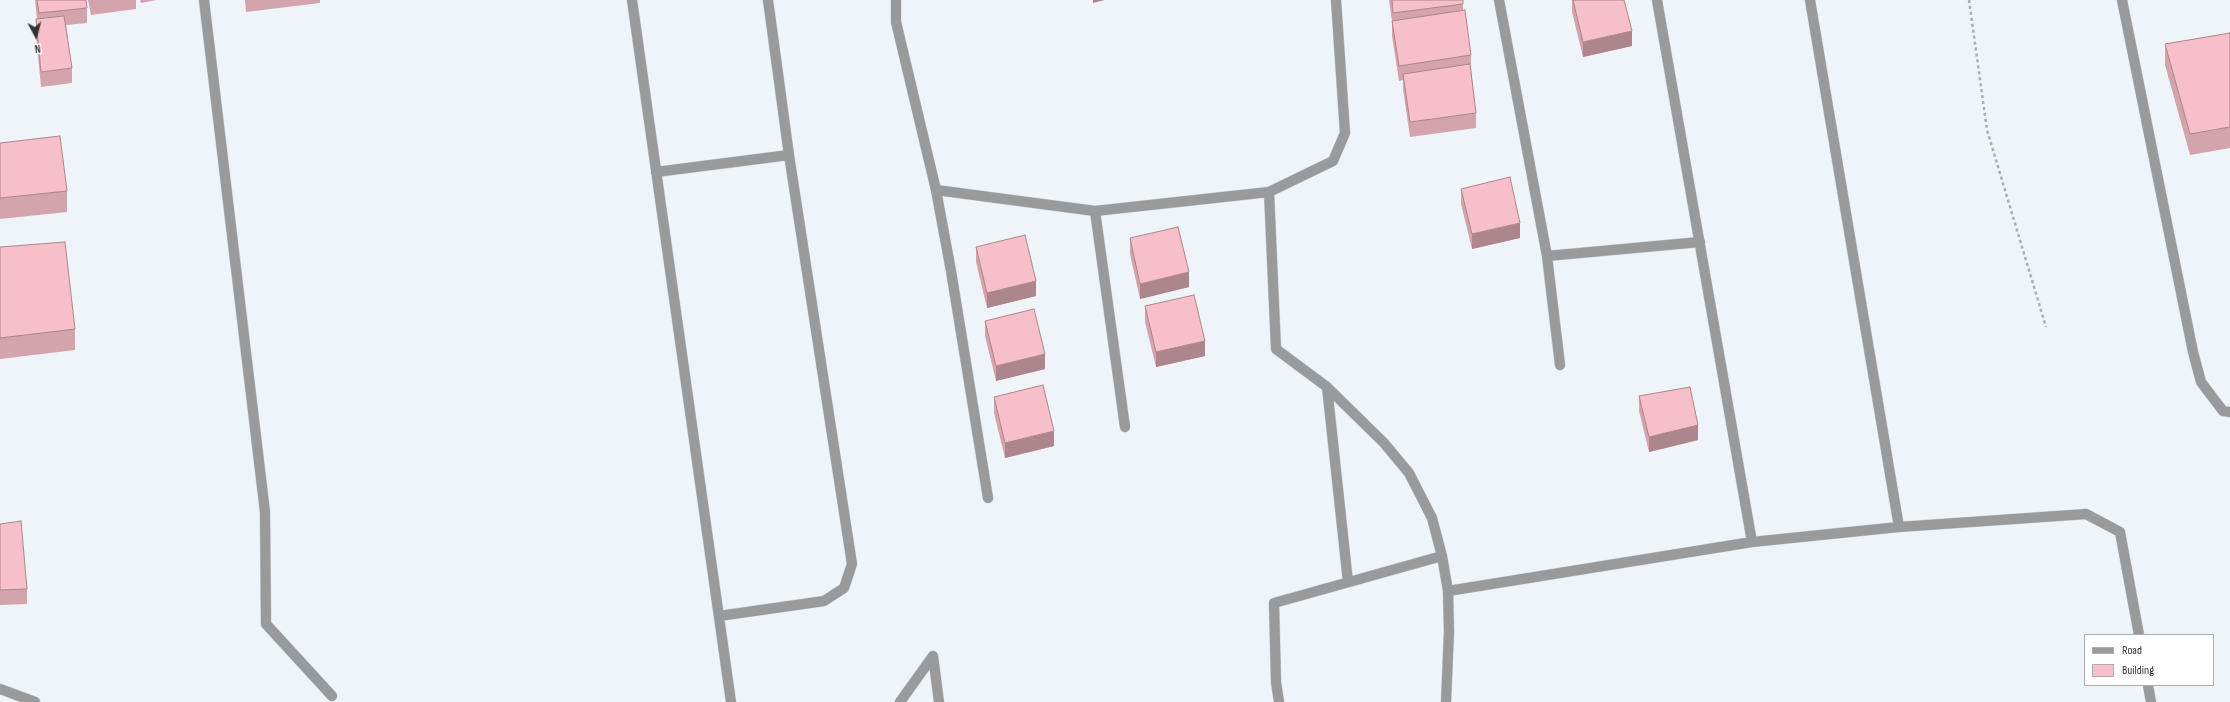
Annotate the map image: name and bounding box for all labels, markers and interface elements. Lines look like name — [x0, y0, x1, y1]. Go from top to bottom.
north arrow — [16, 16, 56, 56]
text: N — [34, 42, 41, 55]
legend — [2084, 634, 2214, 686]
text: Road — [2122, 643, 2142, 658]
text: Building — [2122, 663, 2154, 678]

